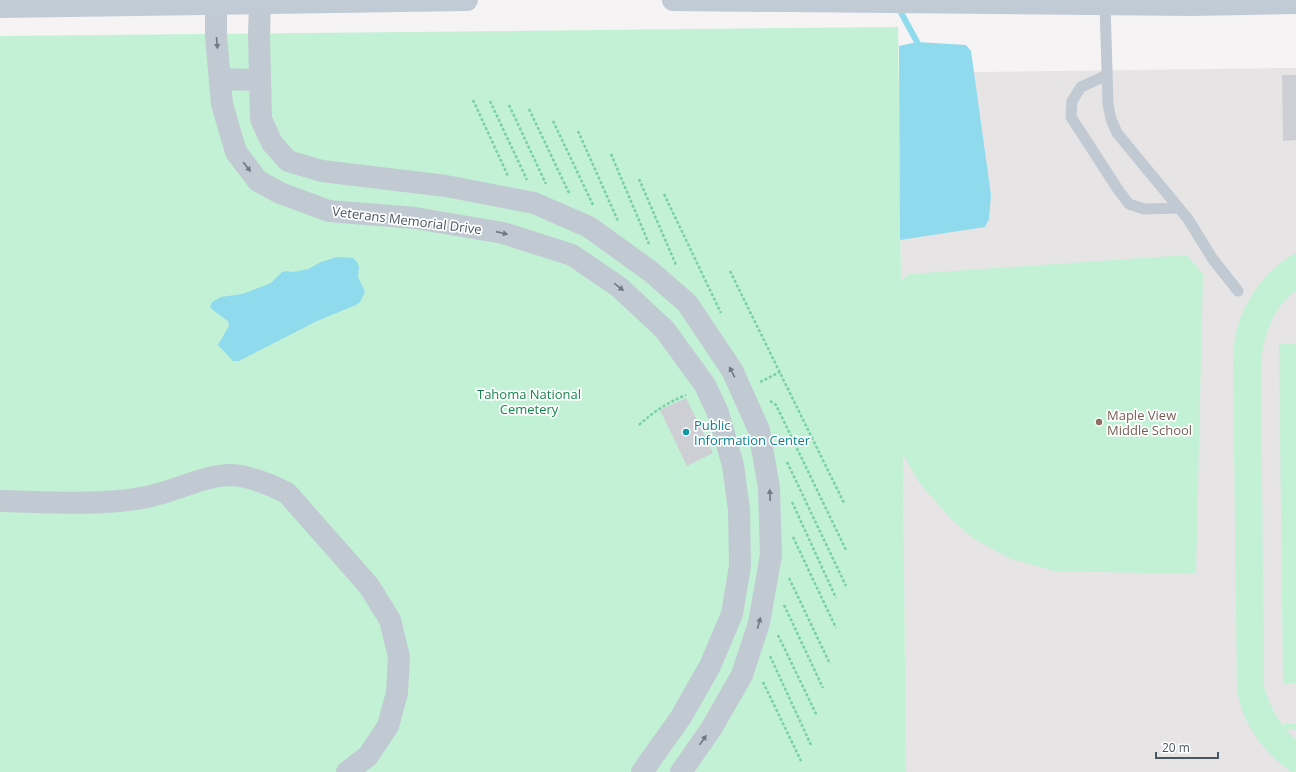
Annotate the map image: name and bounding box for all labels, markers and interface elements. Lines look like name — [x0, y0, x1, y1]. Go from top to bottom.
one-way arrow — [213, 37, 220, 49]
one-way arrow — [243, 161, 251, 172]
street label: Veterans Memorial Drive — [331, 202, 483, 238]
one-way arrow — [496, 230, 508, 236]
one-way arrow — [613, 283, 624, 292]
one-way arrow — [729, 366, 735, 377]
park label: Tahoma National Cemetery — [477, 385, 581, 418]
place label: Maple View Middle School — [1107, 406, 1192, 439]
place label: Public Information Center — [694, 416, 811, 449]
marker: Maple View Middle School — [1094, 417, 1104, 427]
marker: Public Information Center — [681, 427, 691, 437]
one-way arrow — [766, 489, 773, 501]
one-way arrow — [756, 617, 762, 629]
scale bar — [1156, 734, 1218, 760]
one-way arrow — [699, 735, 707, 746]
text: 20 m — [1162, 739, 1190, 756]

